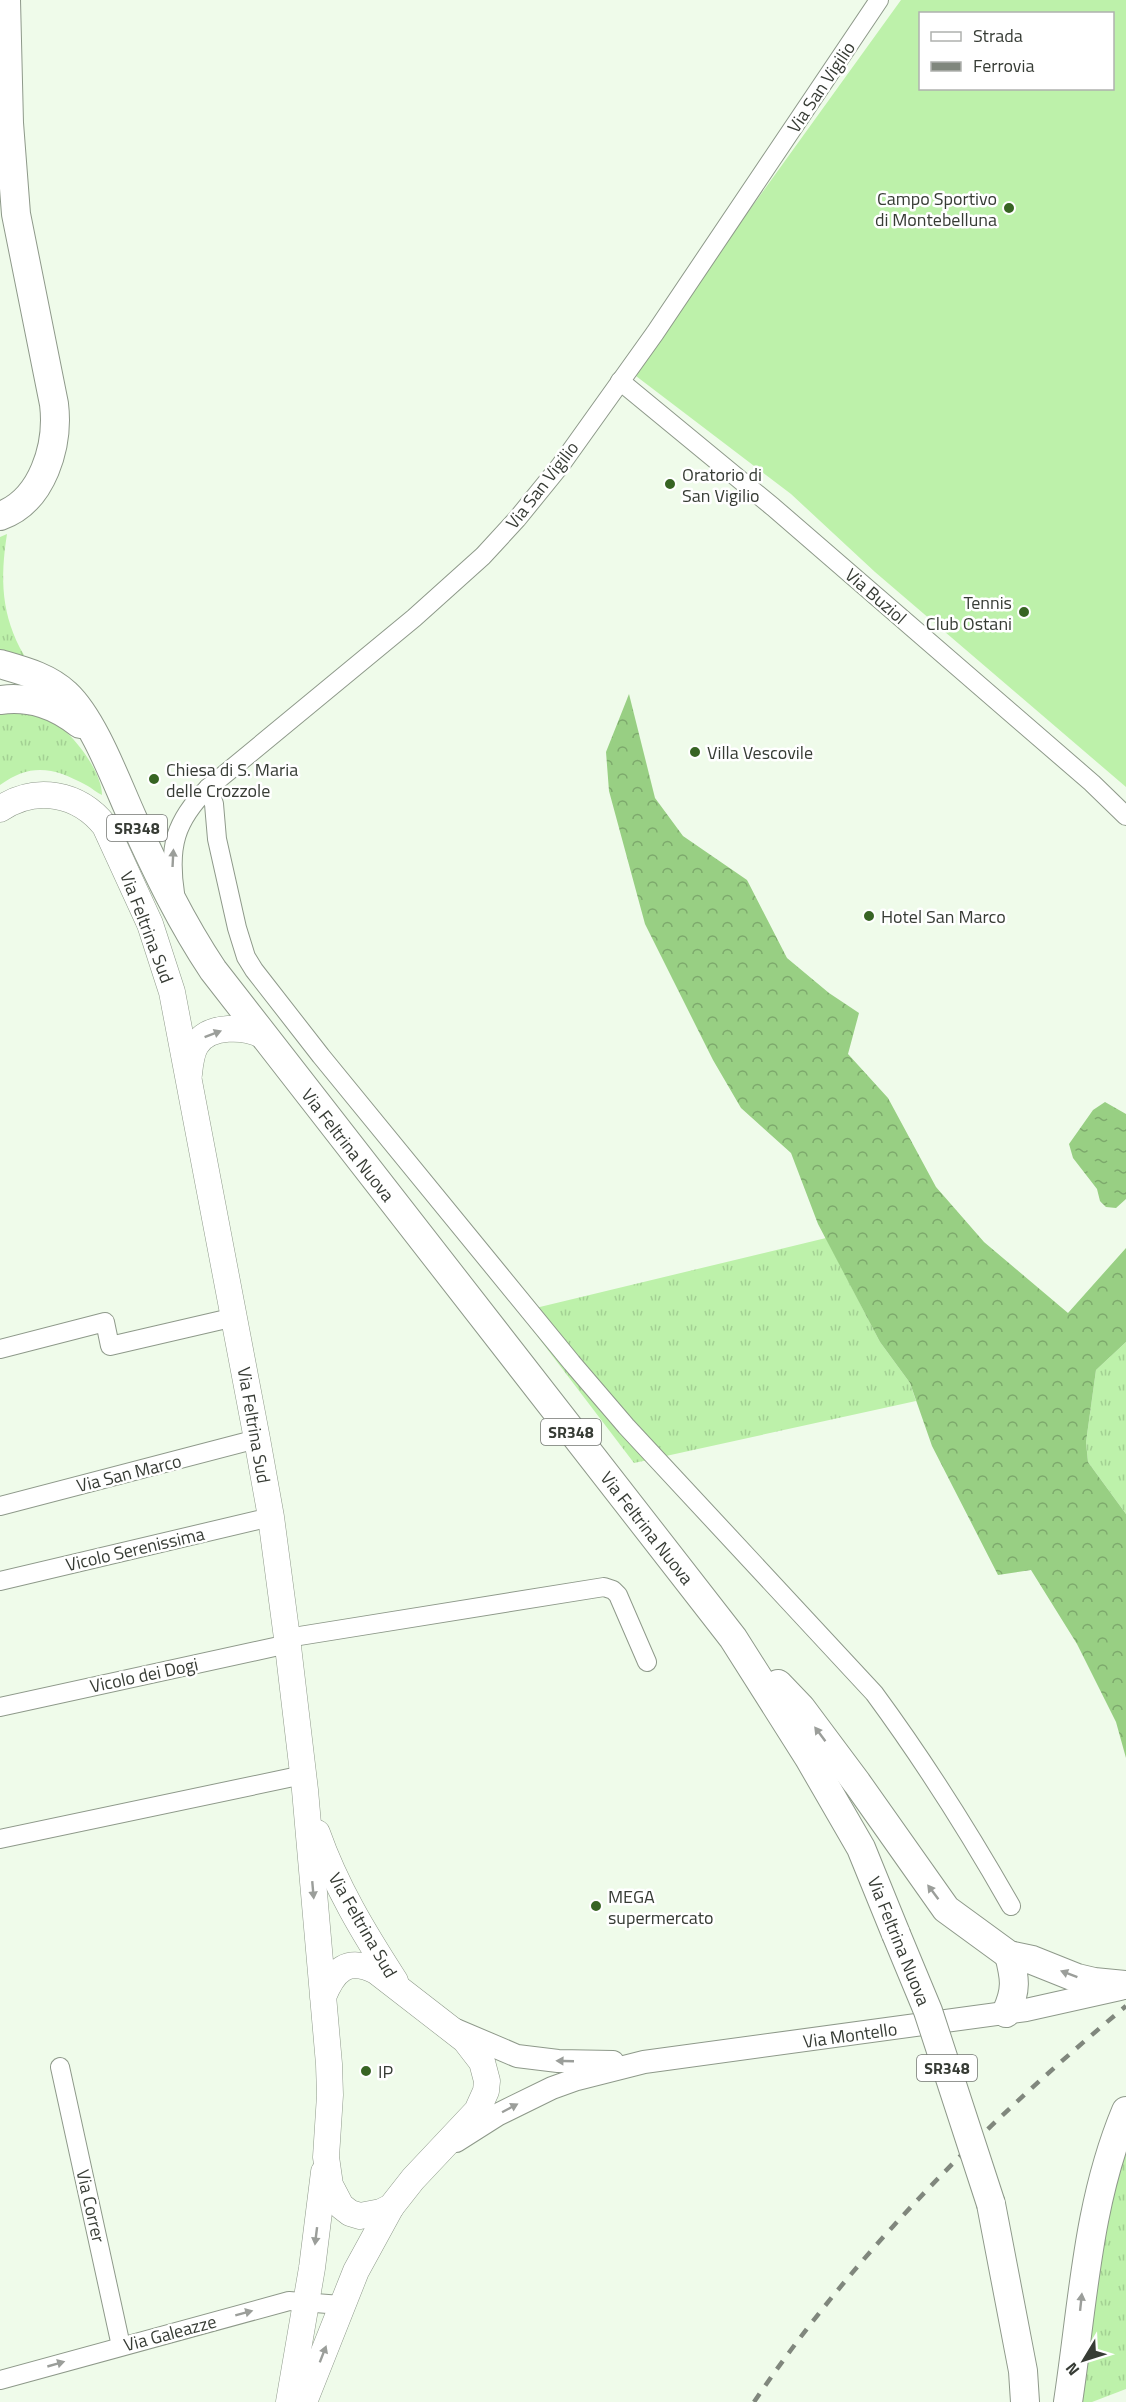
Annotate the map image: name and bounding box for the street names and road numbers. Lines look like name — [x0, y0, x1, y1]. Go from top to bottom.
street label: Via San Vigilio — [780, 36, 862, 138]
street label: Via San Vigilio — [499, 435, 585, 535]
street label: Via Buziol — [839, 562, 913, 630]
road number: SR348 — [107, 815, 167, 841]
street label: Via Feltrina Sud — [113, 867, 181, 987]
street label: Via Feltrina Nuova — [295, 1083, 401, 1207]
street label: Via Feltrina Sud — [230, 1365, 278, 1485]
road number: SR348 — [541, 1419, 601, 1445]
street label: Via San Marco — [74, 1447, 184, 1499]
street label: Via Feltrina Nuova — [594, 1466, 700, 1590]
street label: Vicolo Serenissima — [63, 1520, 207, 1578]
street label: Vicolo dei Dogi — [87, 1650, 201, 1700]
street label: Via Feltrina Sud — [322, 1867, 404, 1983]
street label: Via Feltrina Nuova — [861, 1872, 937, 2010]
street label: Via Montello — [801, 2015, 899, 2055]
road number: SR348 — [917, 2055, 977, 2081]
street label: Via Correr — [70, 2167, 112, 2245]
street label: Via Galeazze — [121, 2308, 219, 2358]

